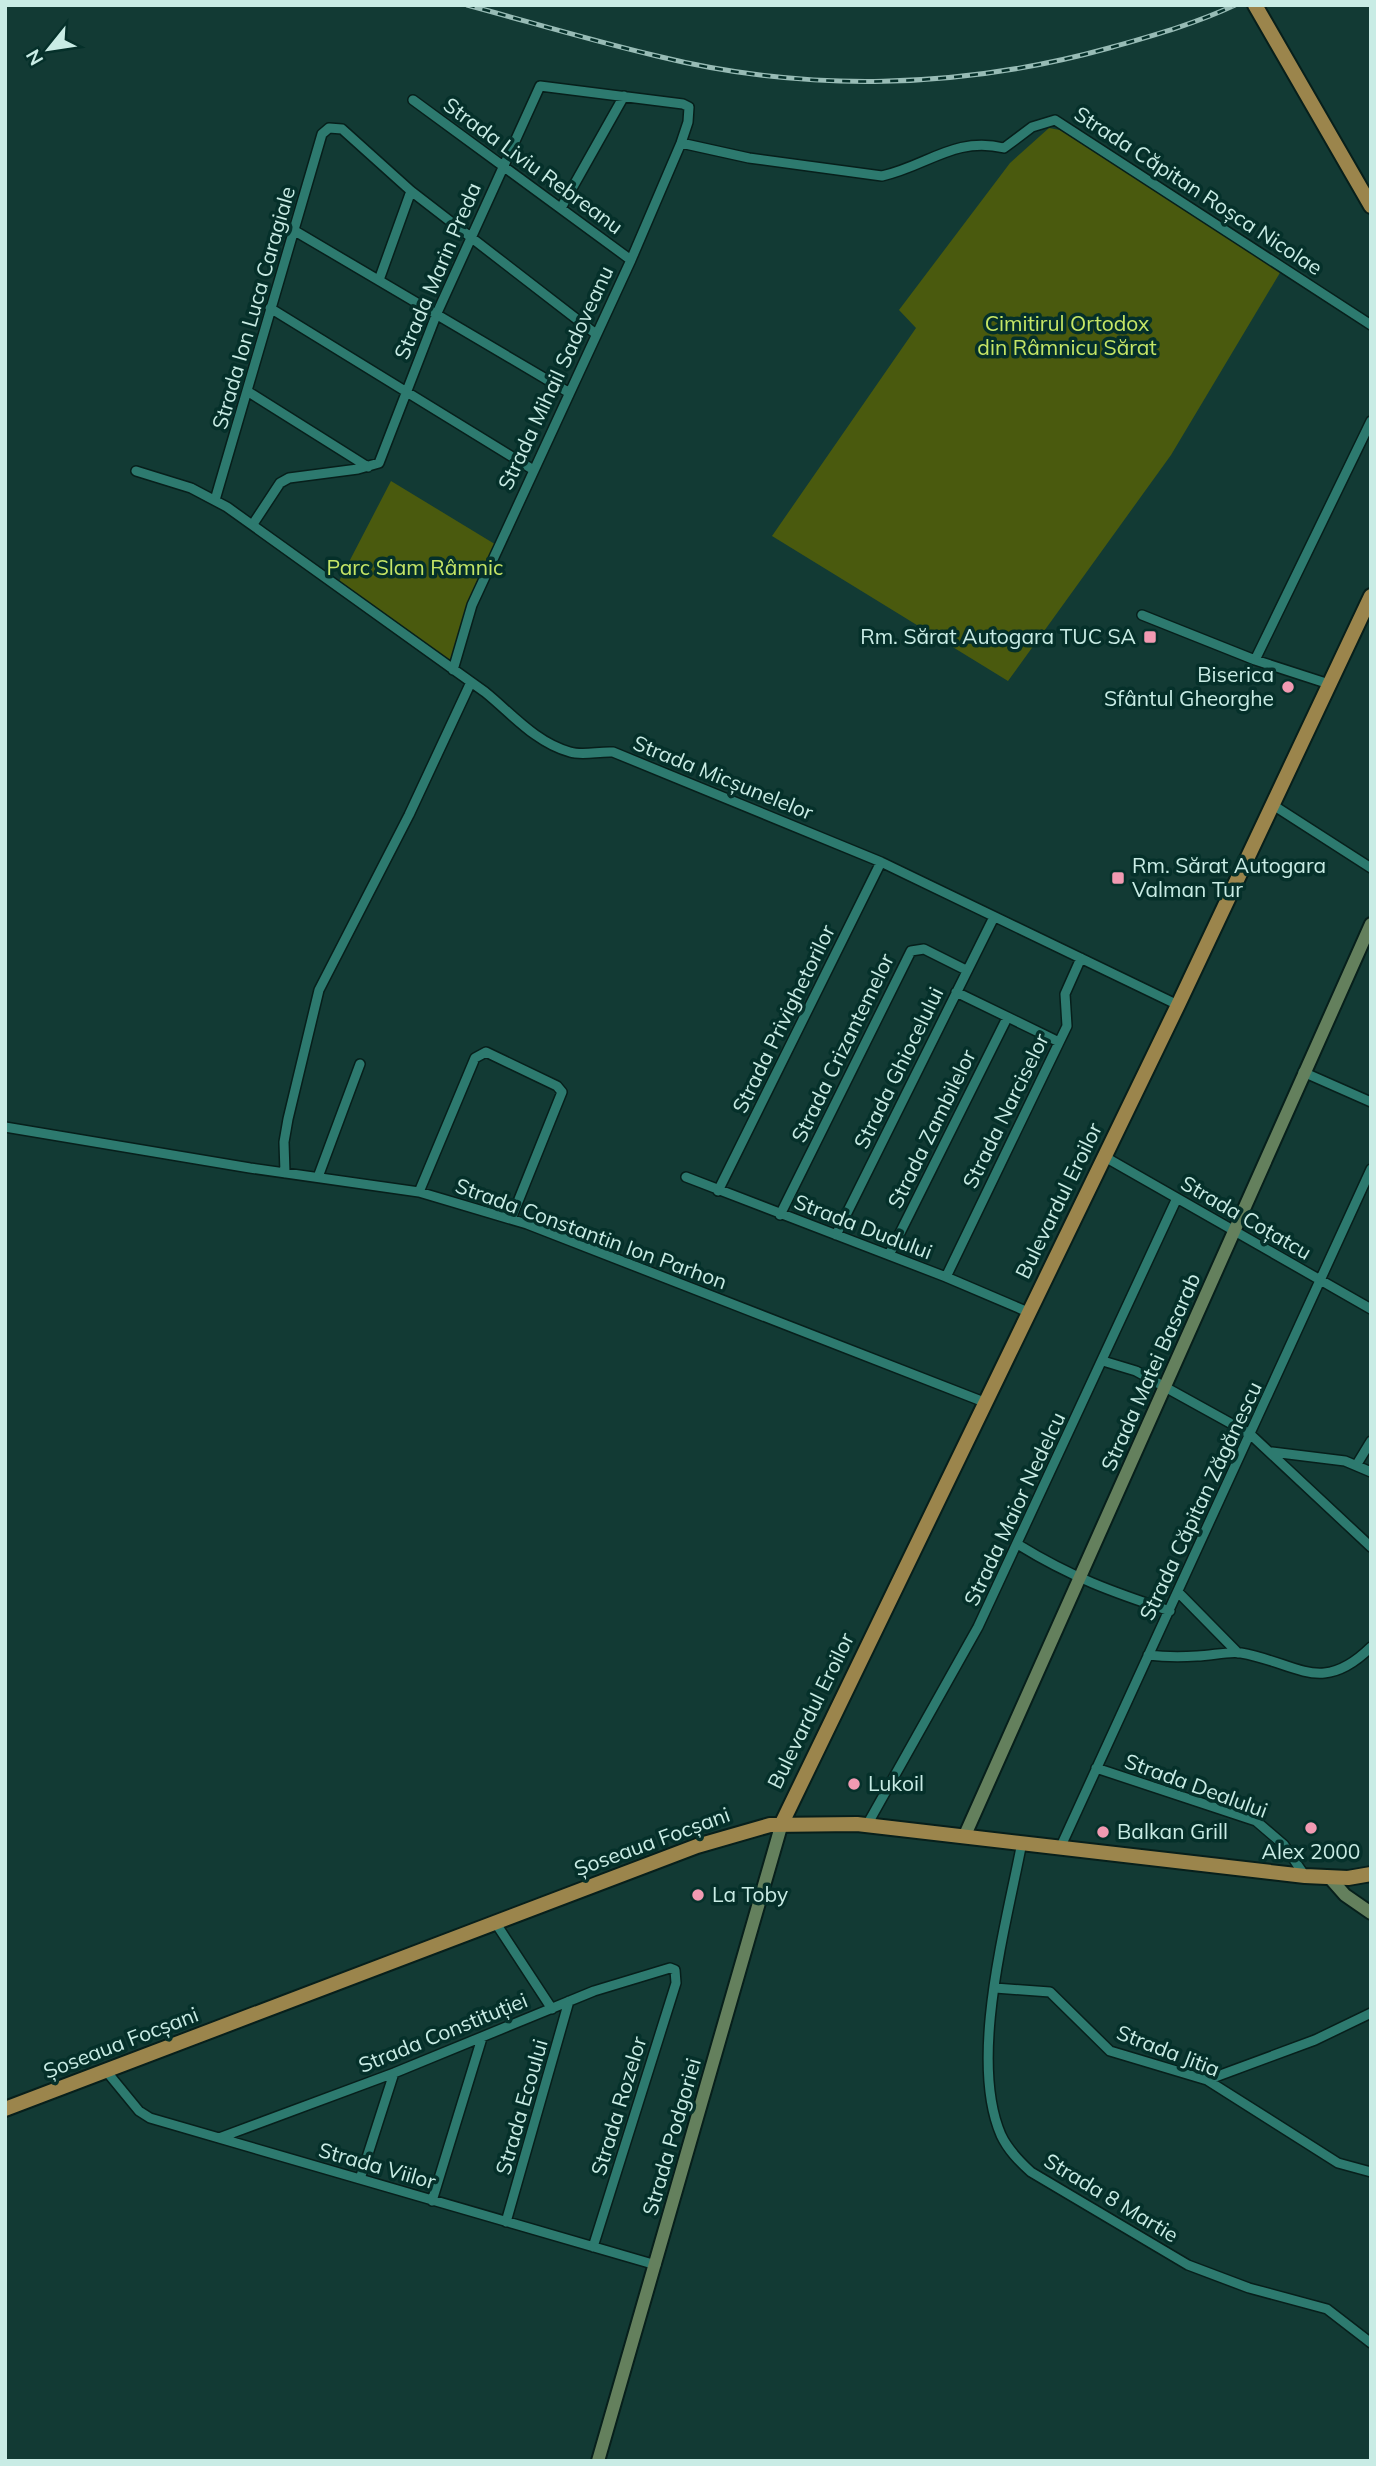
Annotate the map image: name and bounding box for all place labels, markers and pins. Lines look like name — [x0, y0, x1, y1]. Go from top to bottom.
place label: Rm. Sărat Autogara TUC SA — [860, 623, 1137, 649]
marker: Rm. Sărat Autogara TUC SA — [1142, 629, 1158, 645]
place label: Biserica Sfântul Gheorghe — [1104, 661, 1274, 711]
marker: Biserica Sfântul Gheorghe — [1280, 679, 1296, 695]
place label: Rm. Sărat Autogara Valman Tur — [1132, 852, 1326, 902]
marker: Rm. Sărat Autogara Valman Tur — [1110, 870, 1126, 886]
place label: Lukoil — [868, 1770, 924, 1796]
marker: Lukoil — [846, 1776, 862, 1792]
place label: Balkan Grill — [1117, 1818, 1228, 1844]
marker: Alex 2000 — [1303, 1820, 1319, 1836]
marker: Balkan Grill — [1095, 1824, 1111, 1840]
place label: Alex 2000 — [1262, 1838, 1360, 1864]
place label: La Toby — [712, 1881, 788, 1907]
marker: La Toby — [690, 1887, 706, 1903]

